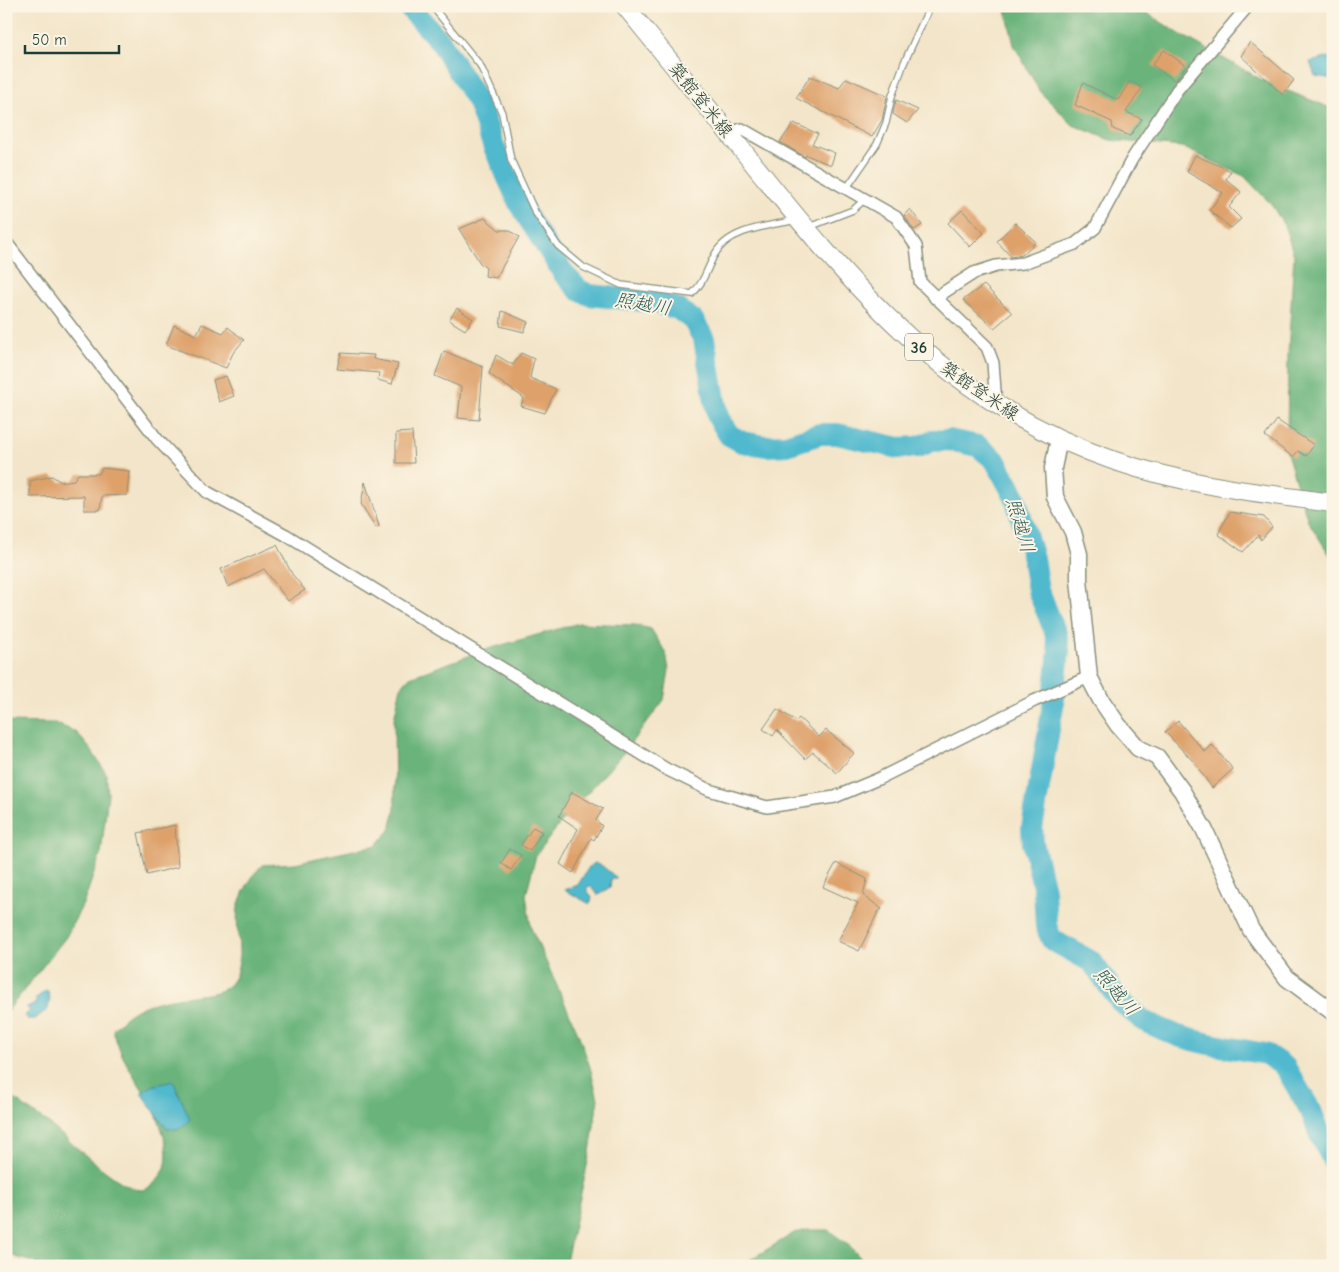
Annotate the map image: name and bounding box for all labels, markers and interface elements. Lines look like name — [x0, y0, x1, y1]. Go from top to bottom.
scale bar — [25, 22, 119, 54]
text: 50 m — [32, 31, 67, 49]
street label: 築館登米線 — [664, 59, 737, 142]
water label: 照越川 — [613, 288, 673, 320]
road number: 36 — [905, 334, 933, 361]
street label: 築館登米線 — [937, 358, 1023, 425]
water label: 照越川 — [1002, 495, 1038, 556]
water label: 照越川 — [1089, 963, 1143, 1020]

